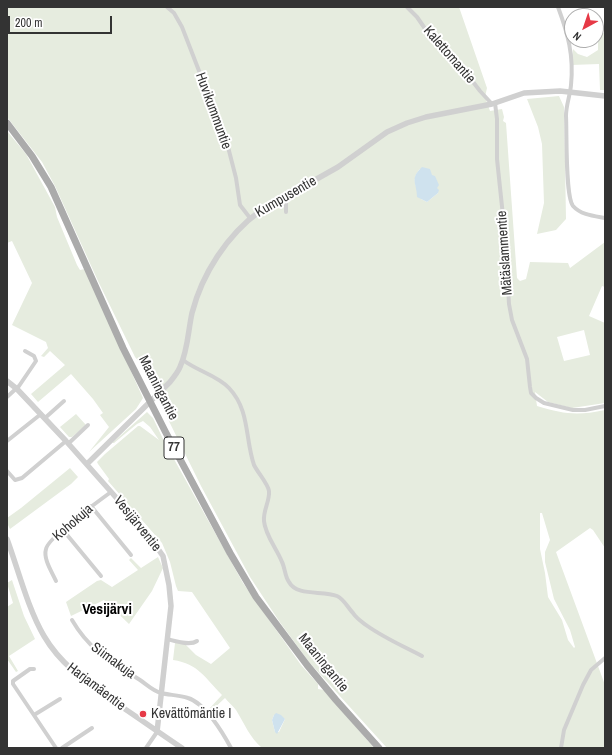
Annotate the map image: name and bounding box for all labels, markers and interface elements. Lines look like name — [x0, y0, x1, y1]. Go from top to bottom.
scale bar — [10, 8, 114, 34]
north arrow — [564, 8, 604, 48]
text: 200 m — [15, 15, 42, 31]
street label: Kalettomantie — [419, 23, 479, 87]
text: N — [570, 29, 584, 44]
street label: Huvikummuntie — [191, 70, 235, 152]
street label: Kumpusentie — [253, 173, 319, 221]
street label: Mätäslammentie — [494, 210, 516, 296]
street label: Maaningantie — [135, 353, 181, 423]
road number: 77 — [164, 437, 184, 459]
street label: Vesijärventie — [110, 493, 164, 555]
street label: Kohokuja — [49, 501, 97, 545]
district label: Vesijärvi — [82, 601, 132, 619]
street label: Maaningantie — [294, 630, 352, 696]
street label: Siimakuja — [87, 639, 139, 683]
street label: Harjamäentie — [63, 660, 129, 714]
place label: Kevättömäntie I — [151, 706, 231, 722]
marker: Kevättömäntie I — [138, 709, 148, 719]

